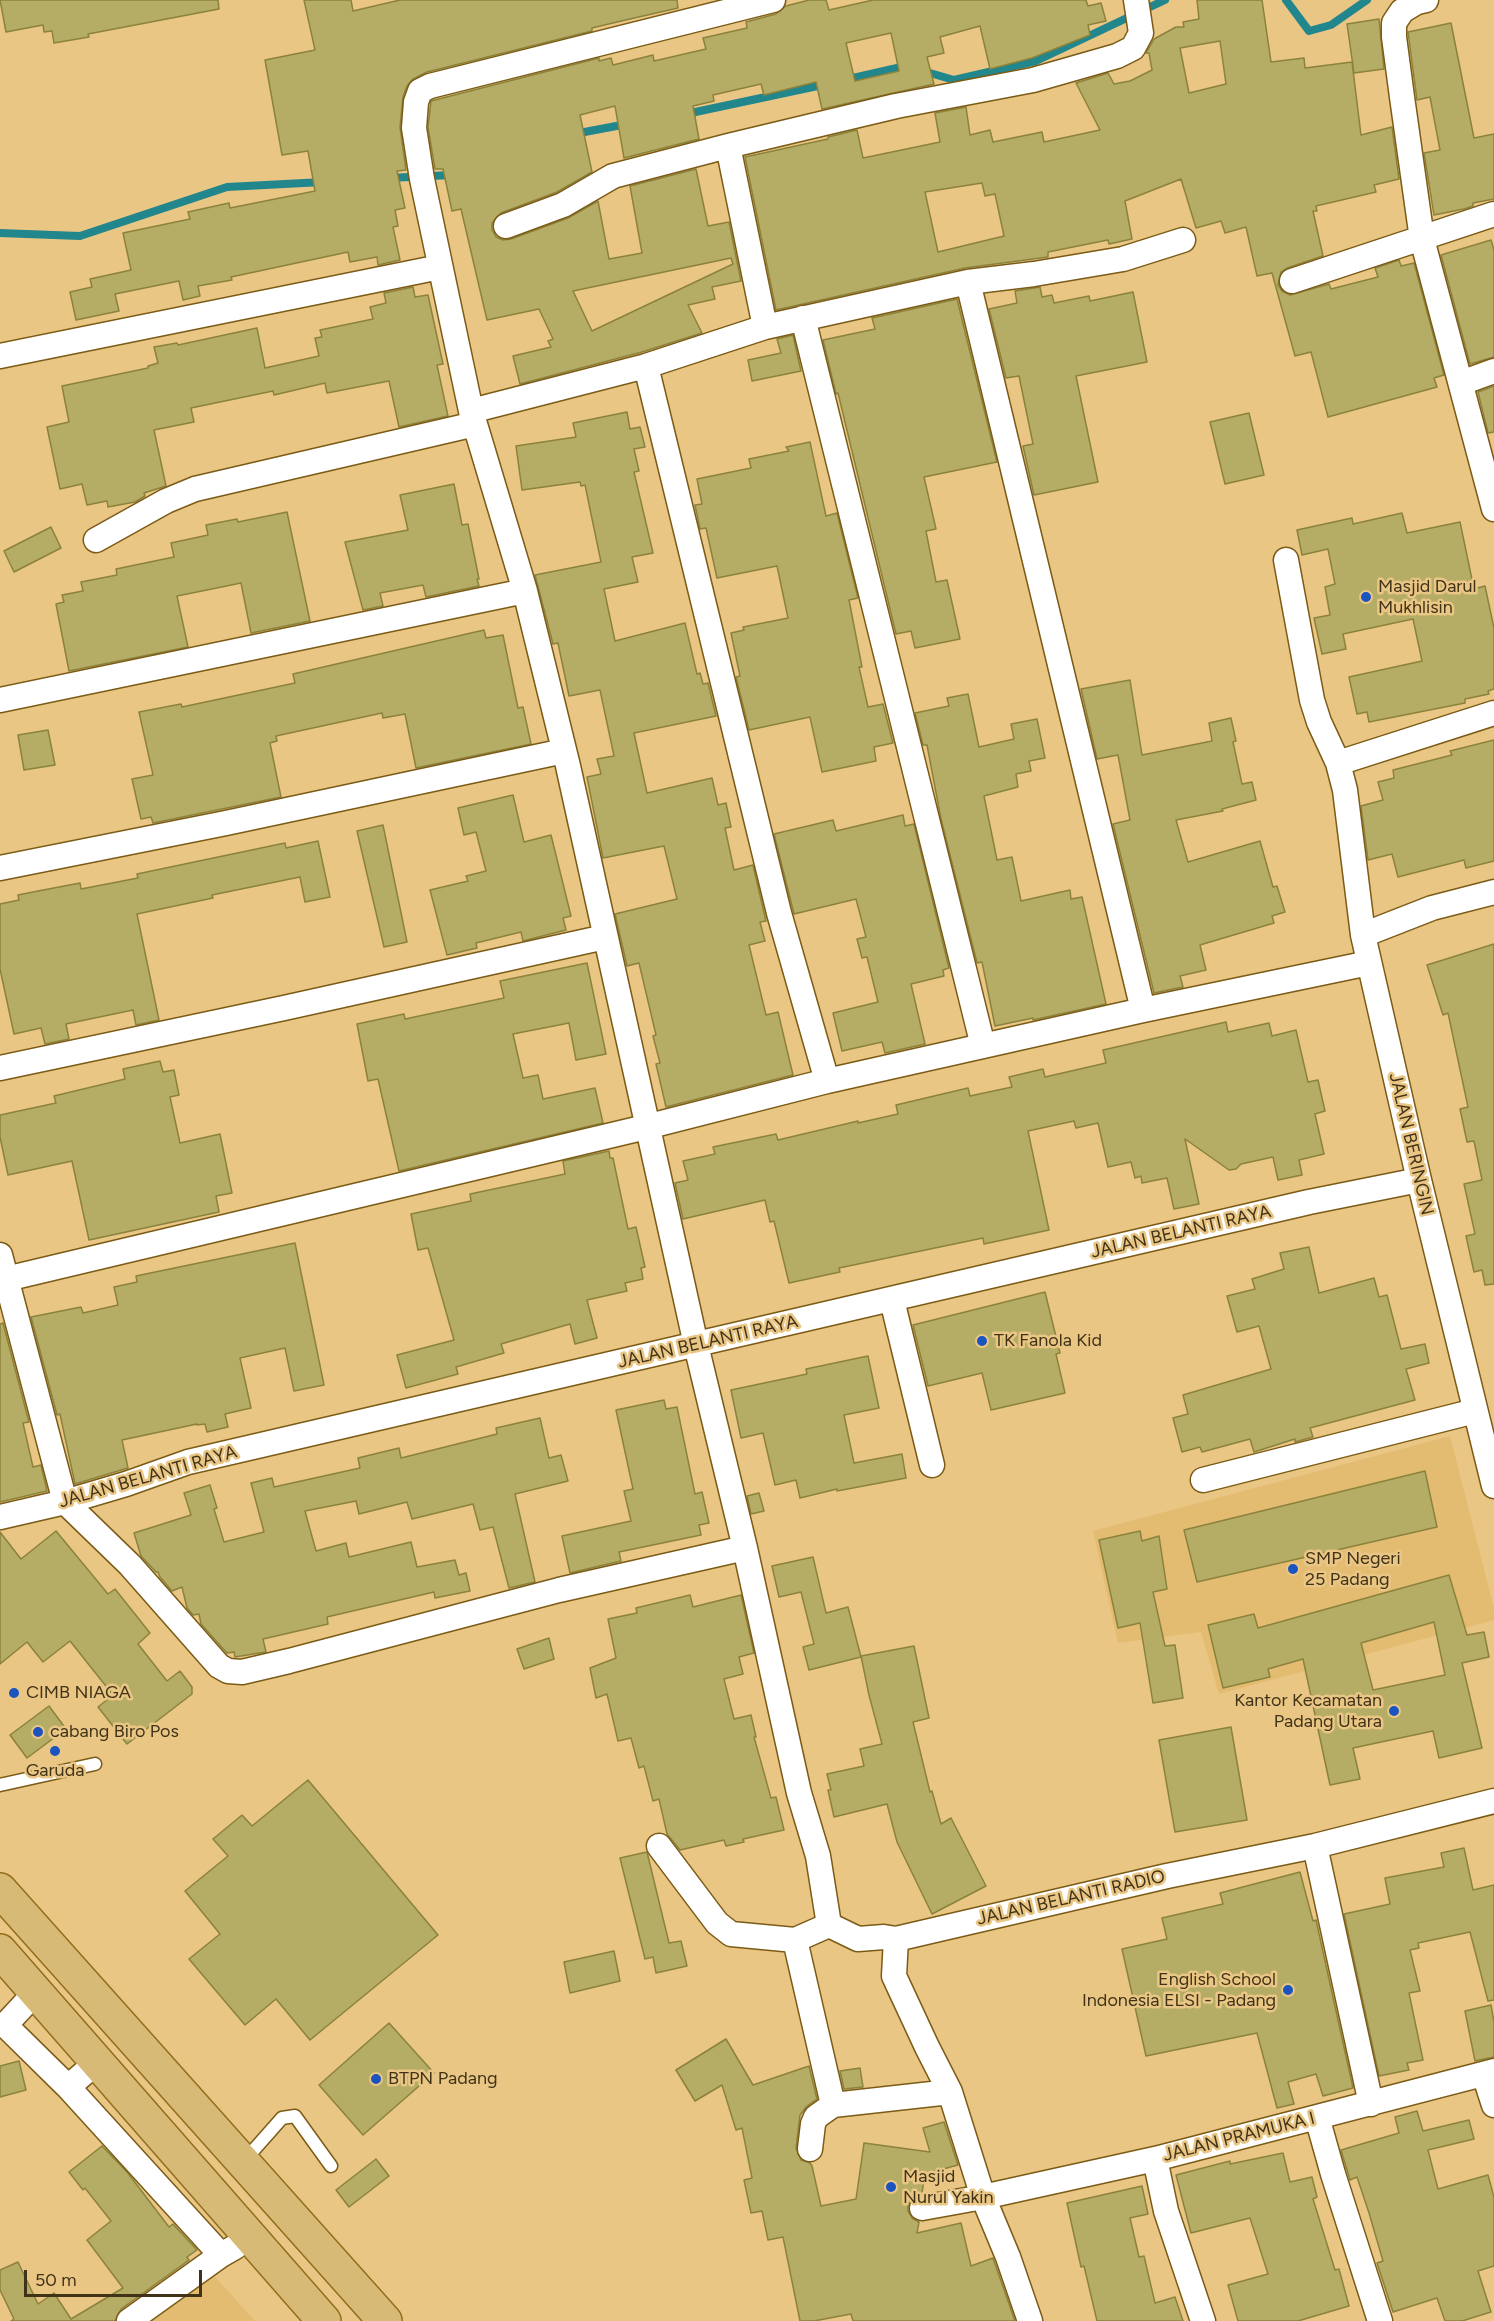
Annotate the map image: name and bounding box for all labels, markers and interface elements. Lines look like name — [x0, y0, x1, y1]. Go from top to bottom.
place label: Masjid Darul Mukhlisin — [1378, 576, 1476, 618]
marker: Masjid Darul Mukhlisin — [1359, 590, 1373, 604]
street label: JALAN BERINGIN — [1384, 1071, 1438, 1217]
street label: JALAN BELANTI RAYA — [1089, 1201, 1273, 1263]
street label: JALAN BELANTI RAYA — [616, 1311, 800, 1373]
place label: TK Fanola Kid — [994, 1330, 1102, 1352]
marker: TK Fanola Kid — [975, 1334, 989, 1348]
street label: JALAN BELANTI RAYA — [57, 1441, 239, 1513]
place label: SMP Negeri 25 Padang — [1305, 1548, 1401, 1590]
marker: SMP Negeri 25 Padang — [1286, 1562, 1300, 1576]
place label: CIMB NIAGA — [26, 1682, 131, 1704]
marker: CIMB NIAGA — [7, 1686, 21, 1700]
place label: Kantor Kecamatan Padang Utara — [1234, 1690, 1382, 1732]
marker: Kantor Kecamatan Padang Utara — [1387, 1704, 1401, 1718]
place label: cabang Biro Pos — [50, 1721, 179, 1743]
marker: cabang Biro Pos — [31, 1725, 45, 1739]
marker: Garuda — [48, 1744, 62, 1758]
place label: Garuda — [26, 1760, 84, 1782]
street label: JALAN BELANTI RADIO — [975, 1866, 1167, 1930]
place label: English School Indonesia ELSI - Padang — [1082, 1969, 1276, 2012]
marker: English School Indonesia ELSI - Padang — [1281, 1983, 1295, 1997]
place label: BTPN Padang — [388, 2068, 497, 2090]
marker: BTPN Padang — [369, 2072, 383, 2086]
street label: JALAN PRAMUKA I — [1161, 2108, 1317, 2166]
place label: Masjid Nurul Yakin — [903, 2166, 993, 2208]
marker: Masjid Nurul Yakin — [884, 2180, 898, 2194]
scale bar — [27, 2258, 206, 2296]
text: 50 m — [35, 2269, 77, 2291]

